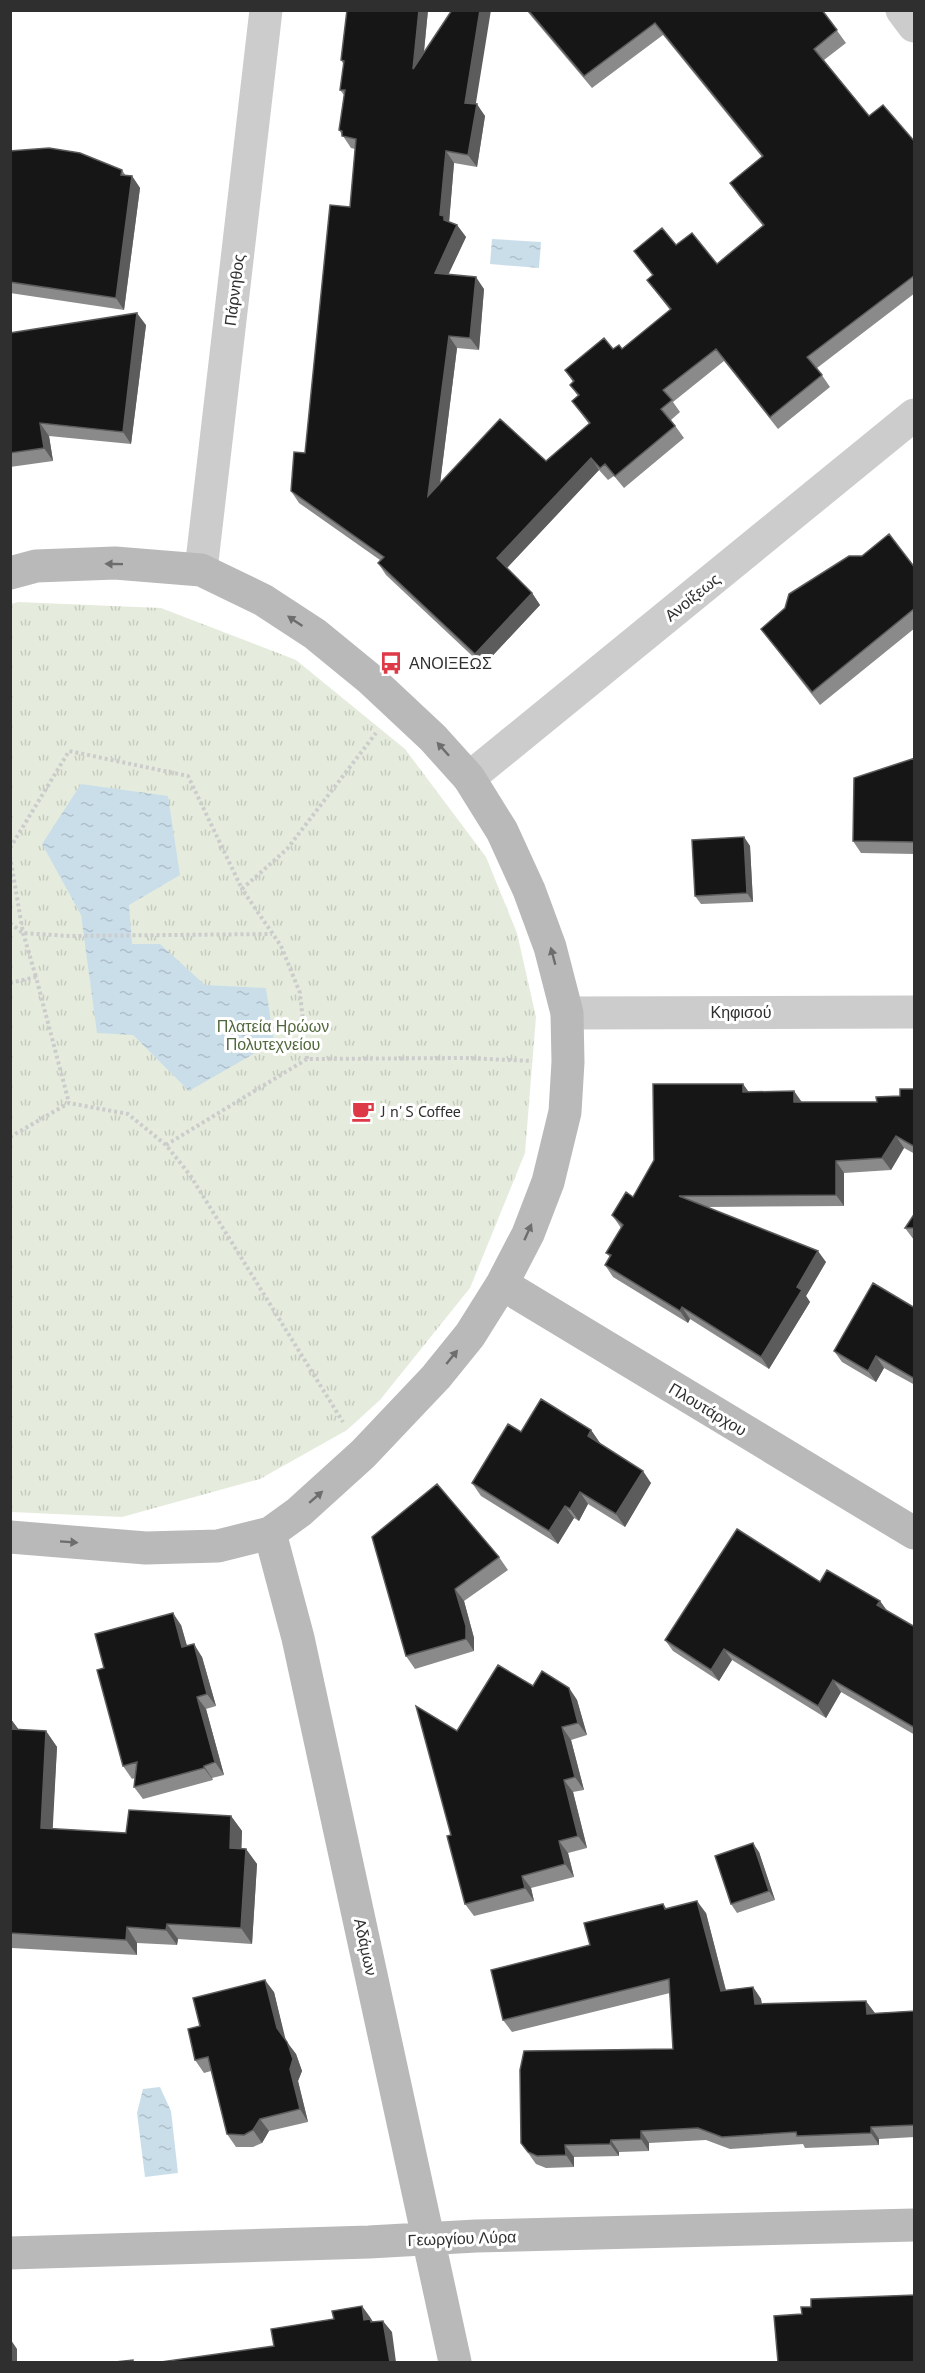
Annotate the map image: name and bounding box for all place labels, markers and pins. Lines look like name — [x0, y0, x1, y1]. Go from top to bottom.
bus stop icon: ΑΝΟΙΞΕΩΣ — [378, 650, 404, 676]
place label: ΑΝΟΙΞΕΩΣ — [409, 653, 492, 673]
cafe icon: J n' S Coffee — [350, 1098, 376, 1124]
place label: J n' S Coffee — [380, 1101, 461, 1121]

